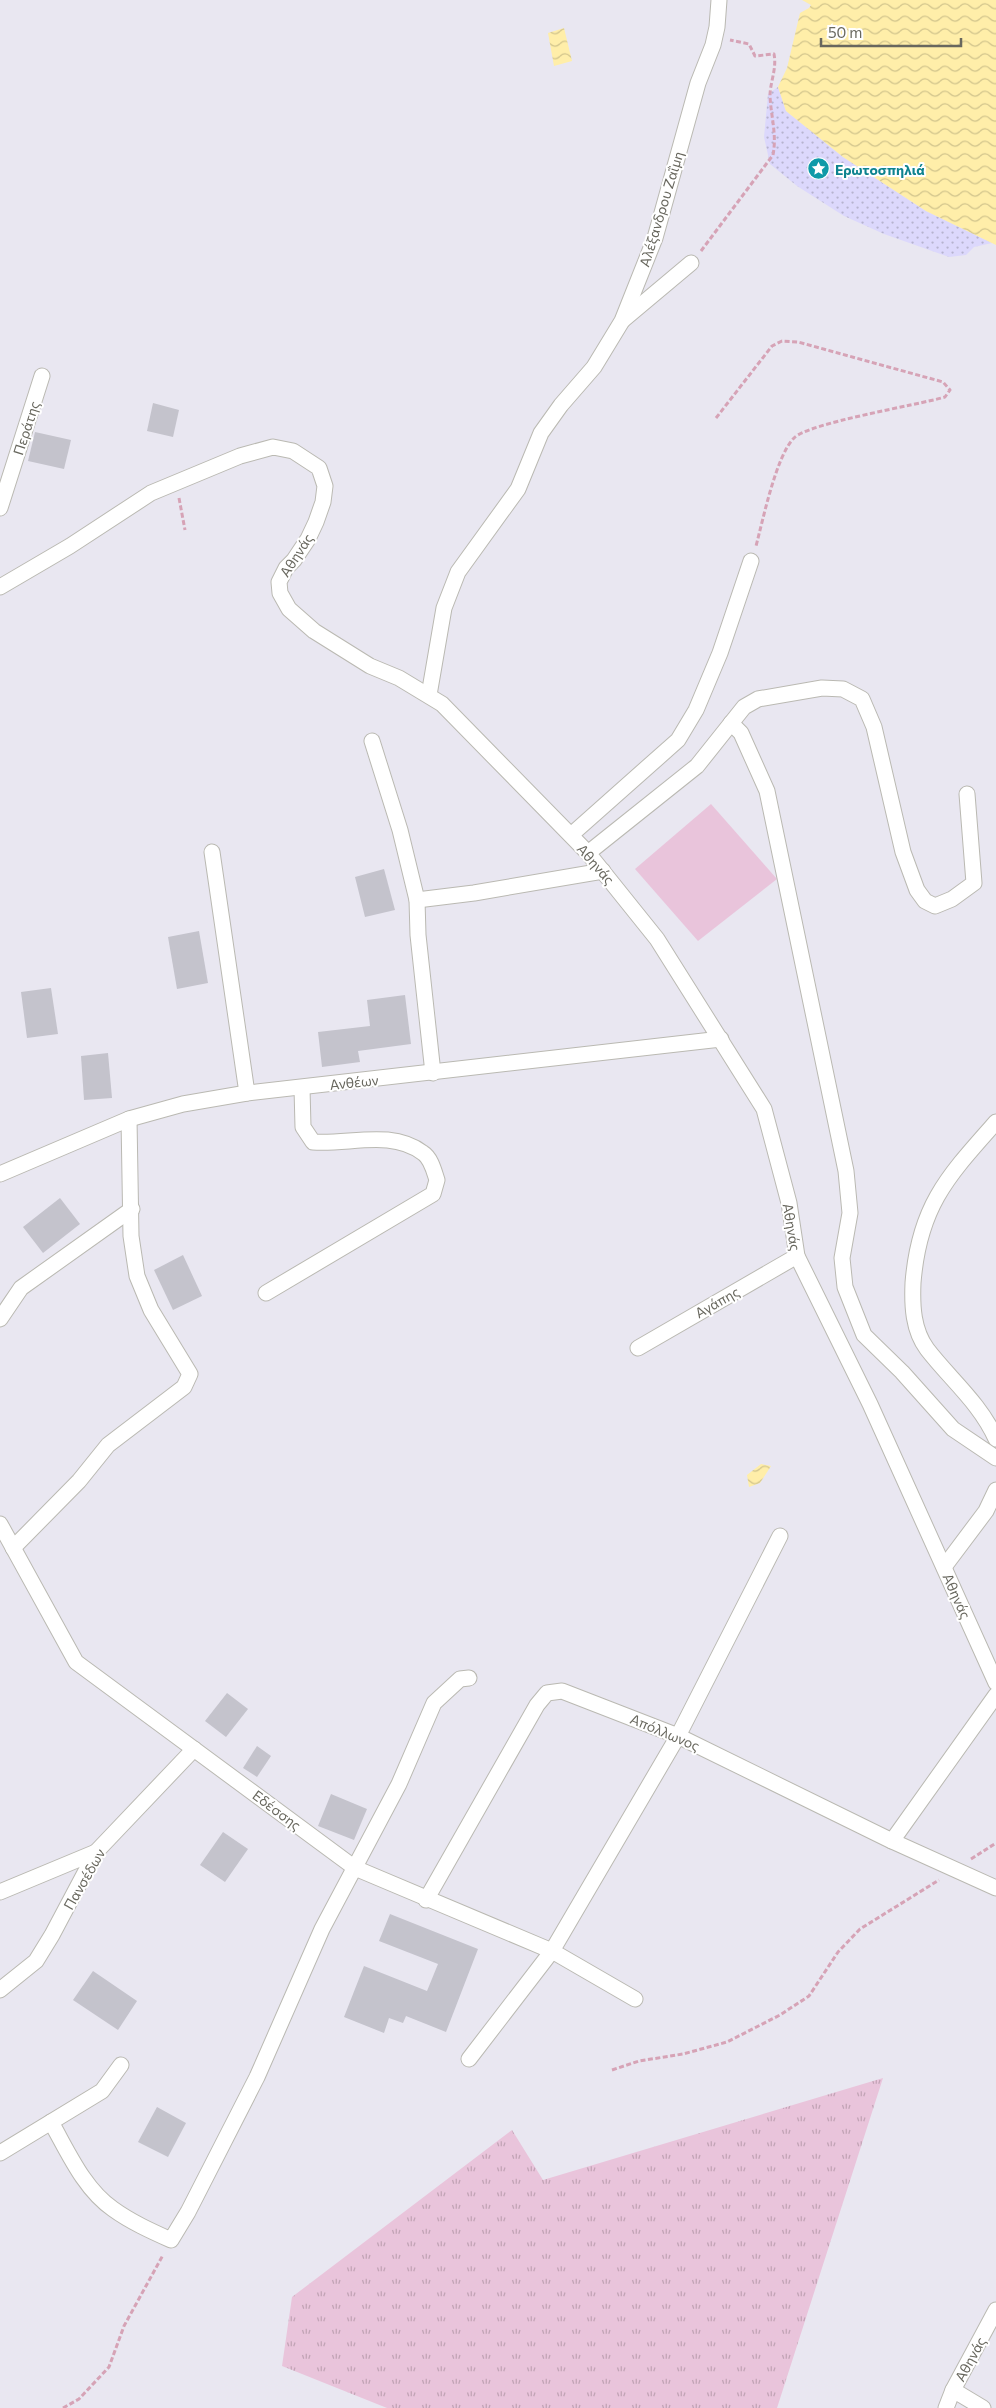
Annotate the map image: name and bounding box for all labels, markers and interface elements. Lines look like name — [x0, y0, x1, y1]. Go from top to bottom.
scale bar — [821, 15, 961, 47]
text: 50 m — [828, 23, 862, 41]
street label: Αλέξανδρου Ζαΐμη — [635, 149, 687, 269]
place icon: Ερωτοσπηλιά — [807, 157, 831, 181]
place label: Ερωτοσπηλιά — [835, 161, 925, 178]
street label: Περάτης — [9, 399, 43, 457]
street label: Αθηνάς — [276, 530, 316, 580]
street label: Αθηνάς — [574, 840, 618, 888]
street label: Ανθέων — [329, 1071, 379, 1093]
street label: Αθηνάς — [779, 1202, 805, 1252]
street label: Αγάπης — [692, 1283, 742, 1321]
street label: Αθηνάς — [939, 1571, 975, 1621]
street label: Απόλλωνος — [628, 1710, 702, 1754]
street label: Εδέσσης — [249, 1786, 305, 1834]
street label: Πανσέδων — [60, 1845, 108, 1913]
street label: Αθηνάς — [951, 2334, 989, 2384]

